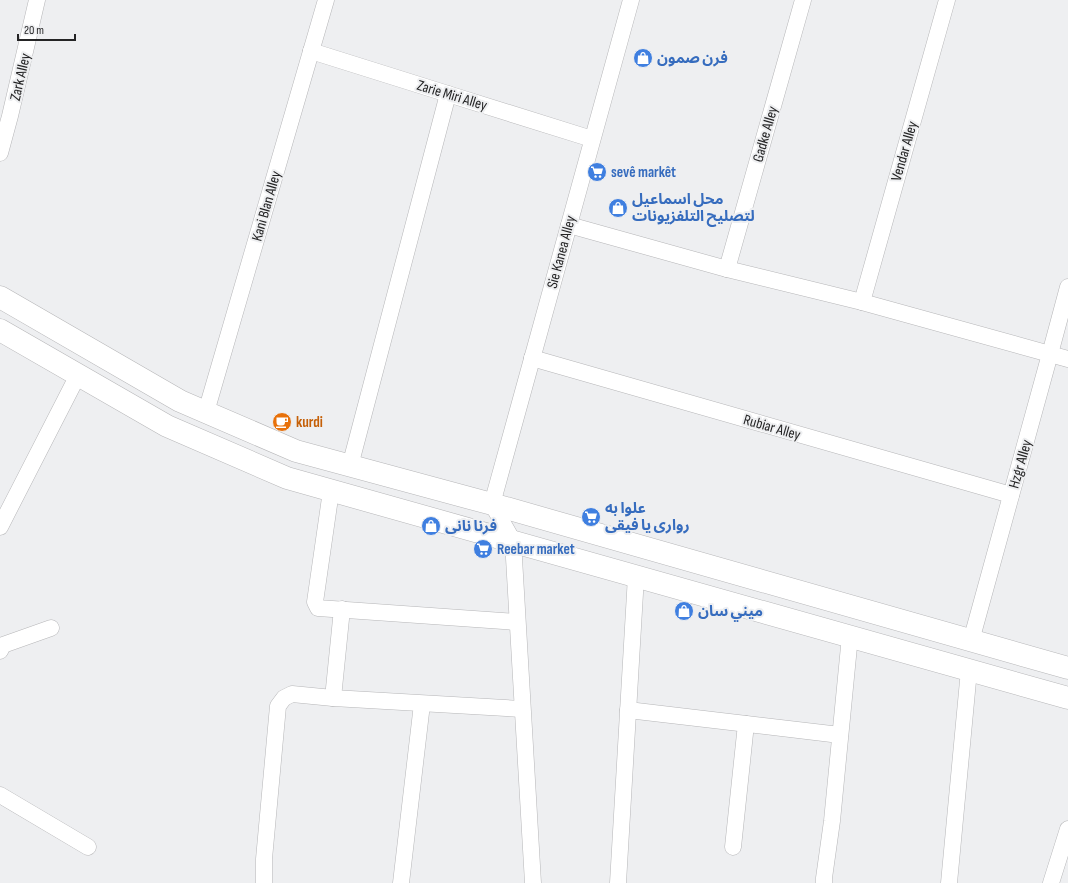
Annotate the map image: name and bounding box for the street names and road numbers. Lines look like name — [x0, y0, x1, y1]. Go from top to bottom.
street label: Zark Alley — [6, 51, 35, 103]
street label: Zarie Miri Alley — [414, 76, 489, 115]
street label: Gadke Alley — [748, 104, 783, 164]
street label: Vendar Alley — [887, 119, 922, 183]
street label: Kani Blan Alley — [247, 169, 286, 243]
street label: Sie Kanea Alley — [543, 213, 580, 291]
street label: Rubiar Alley — [741, 410, 803, 445]
street label: Hzgr Alley — [1005, 437, 1037, 491]

